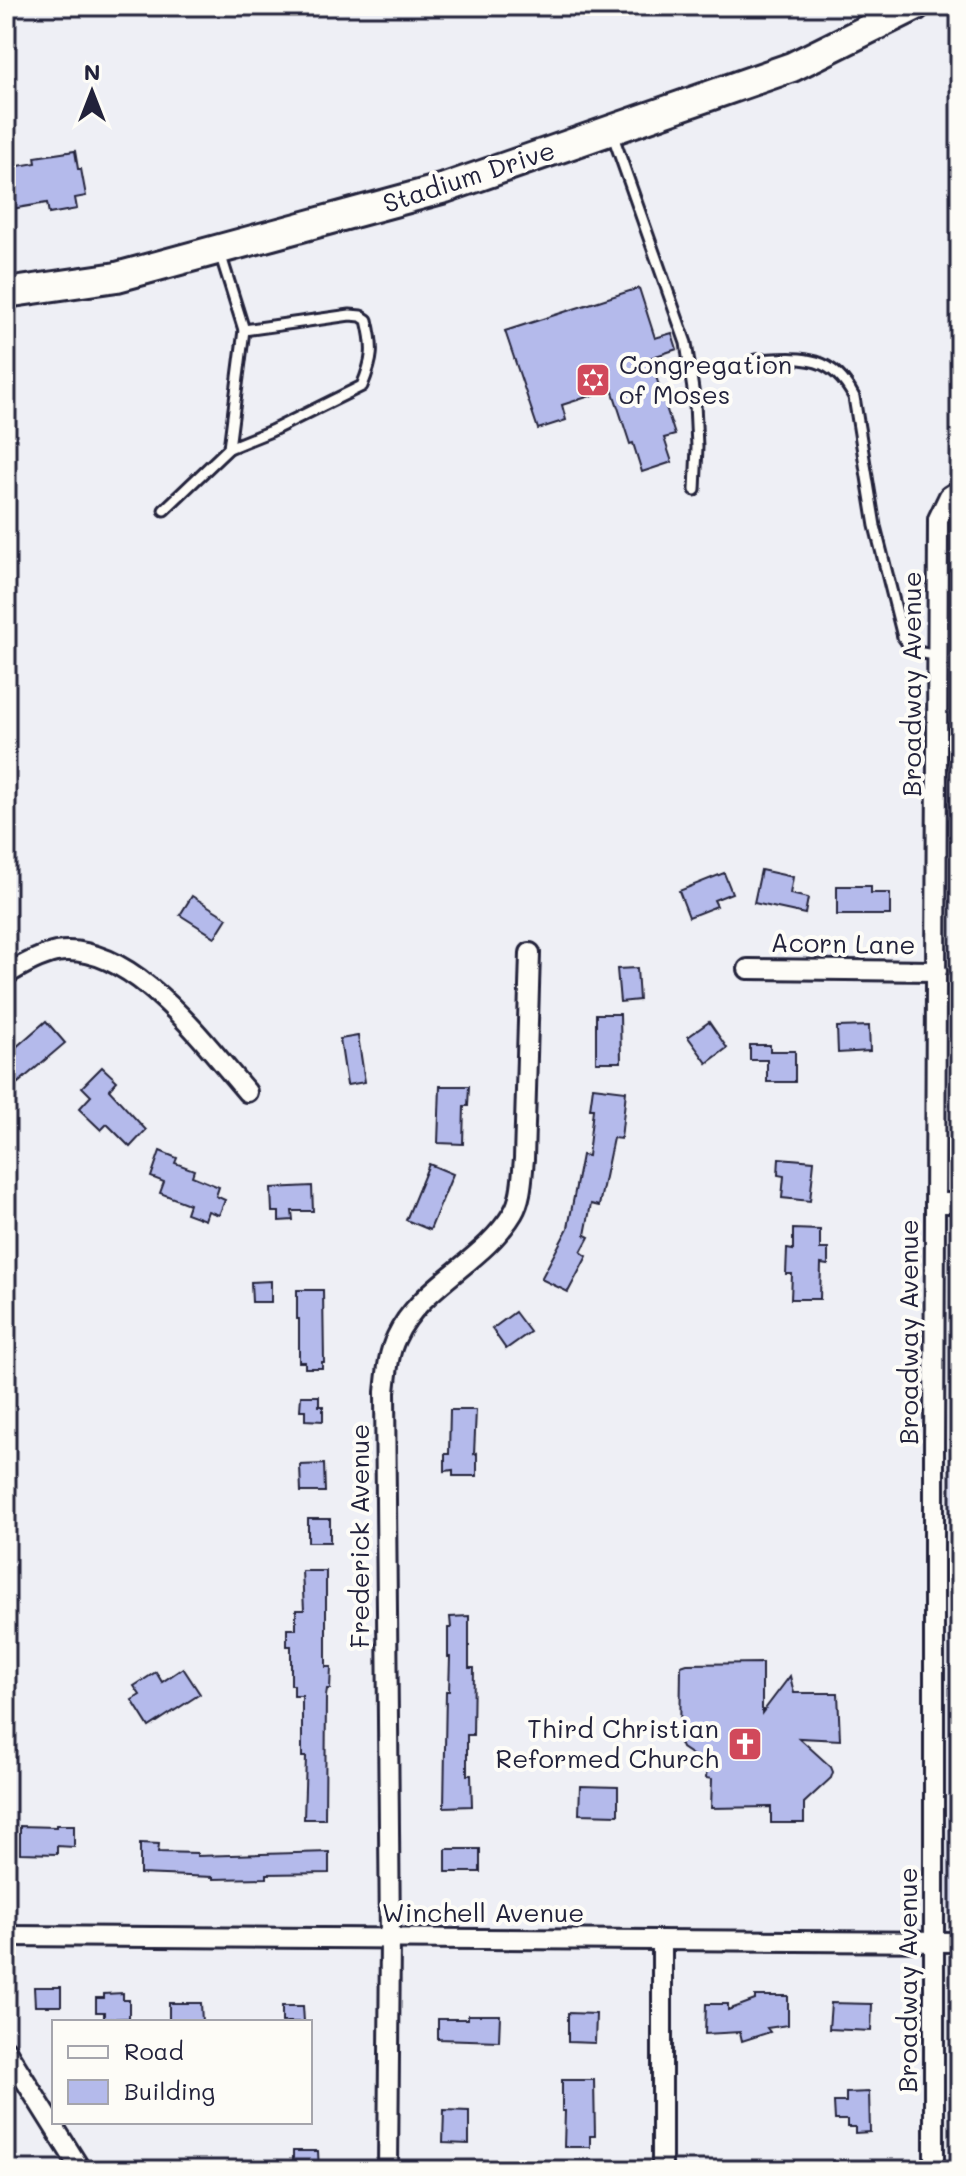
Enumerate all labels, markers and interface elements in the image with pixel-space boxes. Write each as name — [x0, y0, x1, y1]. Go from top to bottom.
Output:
north arrow — [52, 52, 132, 132]
text: N — [84, 57, 100, 86]
street label: Stadium Drive — [378, 132, 559, 220]
place label: Congregation of Moses — [619, 347, 792, 411]
synagogue icon: Congregation of Moses — [574, 361, 612, 399]
street label: Broadway Avenue — [894, 571, 928, 797]
street label: Acorn Lane — [770, 925, 916, 961]
street label: Broadway Avenue — [891, 1219, 925, 1445]
street label: Frederick Avenue — [342, 1424, 376, 1648]
place label: Third Christian Reformed Church — [496, 1711, 719, 1775]
church icon: Third Christian Reformed Church — [726, 1725, 764, 1763]
street label: Broadway Avenue — [890, 1867, 924, 2093]
street label: Winchell Avenue — [382, 1895, 584, 1929]
legend — [52, 2020, 312, 2124]
text: Road — [124, 2035, 184, 2066]
text: Building — [124, 2075, 215, 2106]

